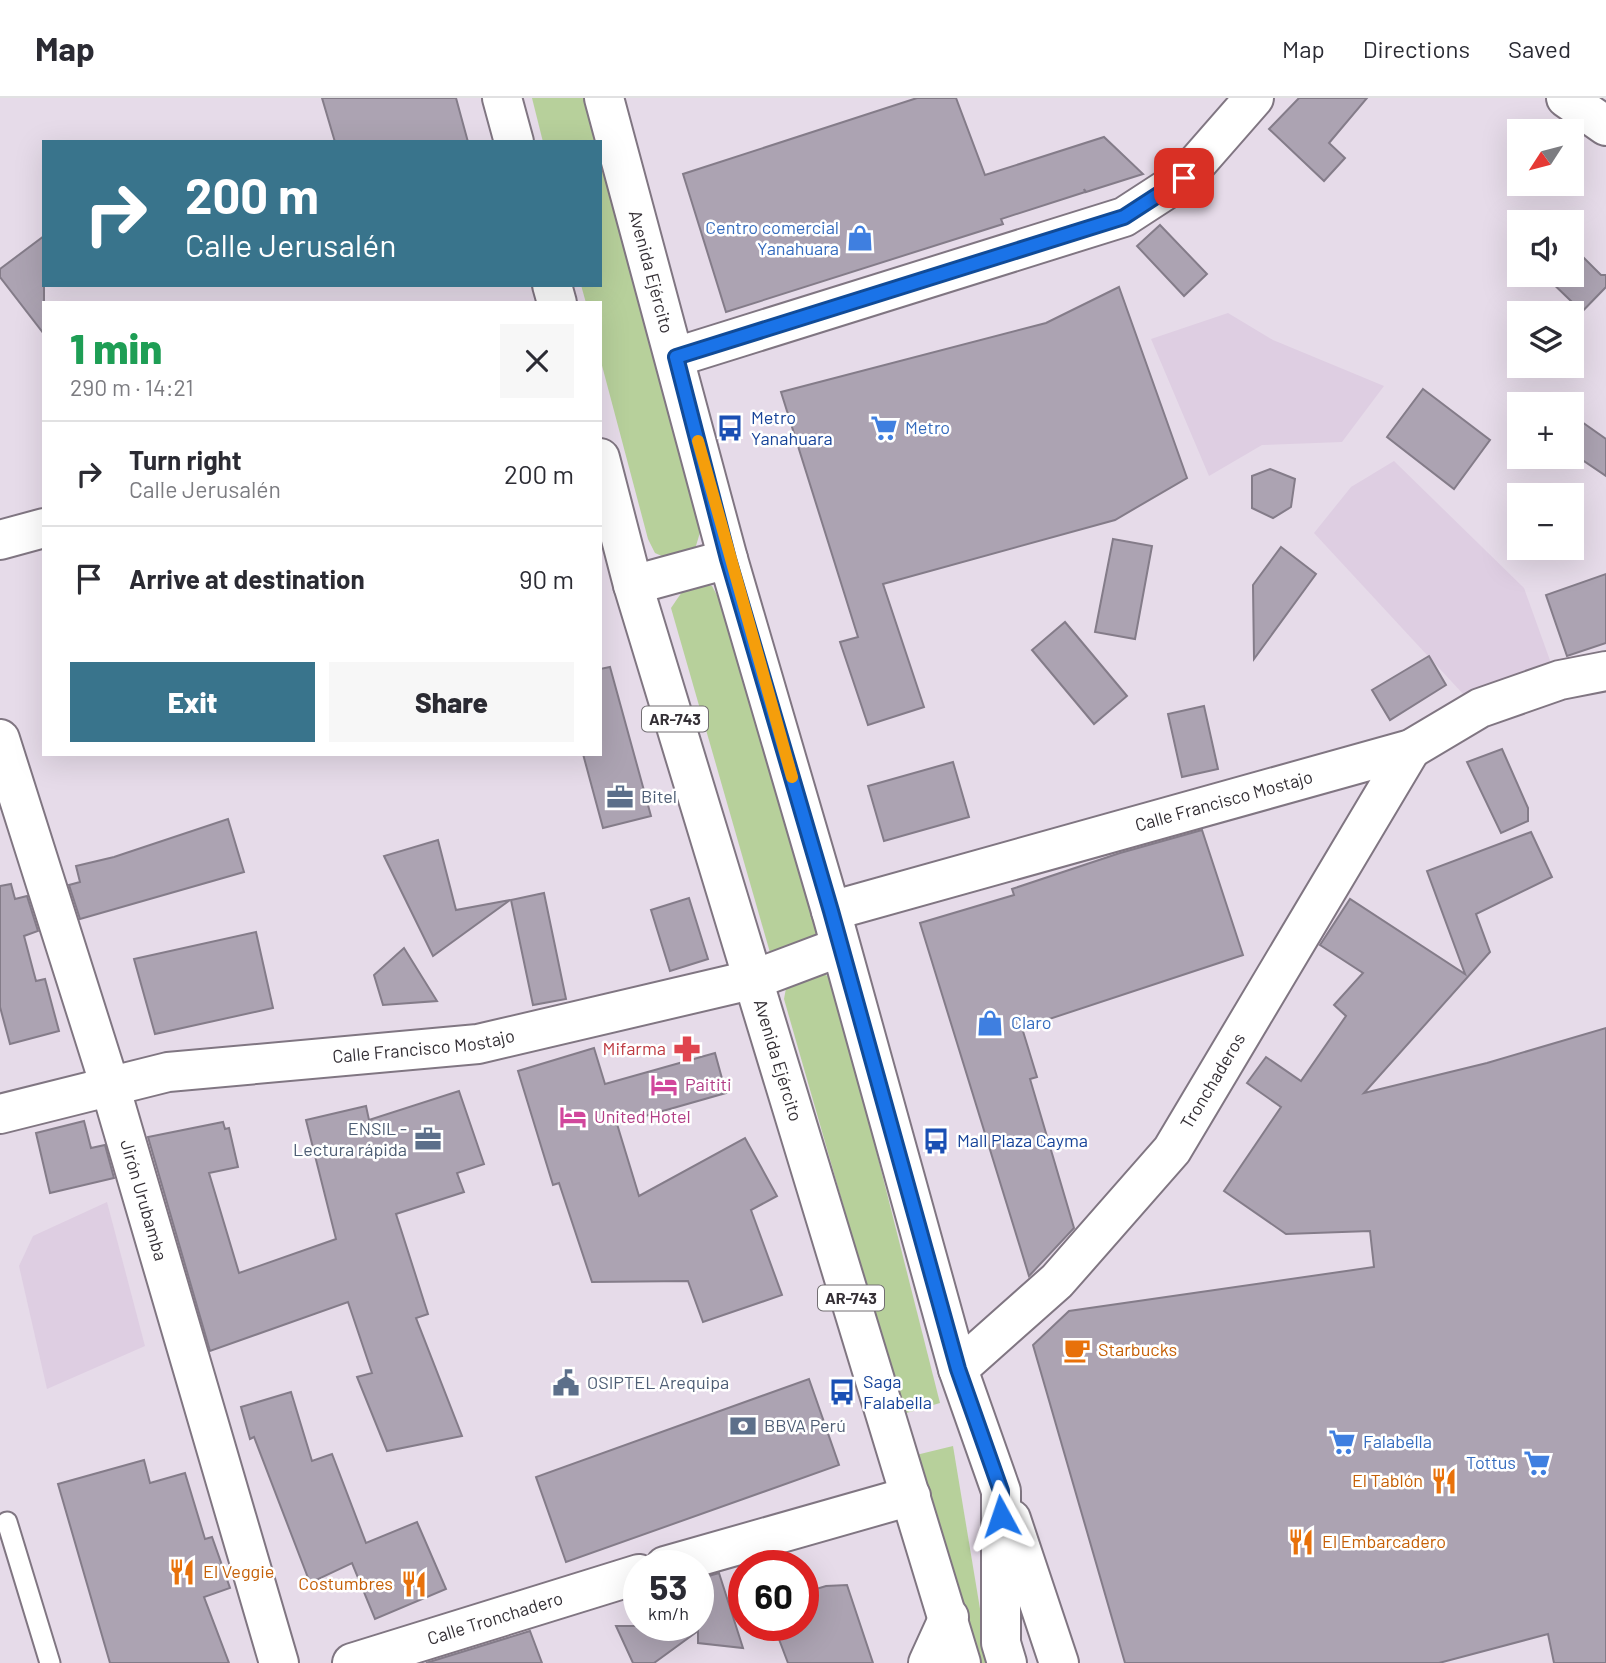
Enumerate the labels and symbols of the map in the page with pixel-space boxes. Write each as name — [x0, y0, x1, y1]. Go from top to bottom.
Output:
north arrow — [1507, 119, 1584, 196]
pin — [1154, 148, 1214, 208]
street label: Avenida Ejército — [625, 208, 679, 336]
place label: Centro comercial Yanahuara — [705, 216, 839, 259]
shop icon: Centro comercial Yanahuara — [845, 223, 875, 253]
place label: Metro Yanahuara — [751, 406, 833, 449]
bus stop icon: Metro Yanahuara — [715, 413, 745, 443]
supermarket icon: Metro — [869, 413, 899, 443]
place label: Metro — [905, 416, 950, 438]
road number: AR-743 — [642, 706, 708, 732]
street label: Calle Francisco Mostajo — [1132, 765, 1315, 836]
office icon: Bitel — [605, 782, 635, 812]
place label: Bitel — [641, 785, 677, 807]
street label: Avenida Ejército — [750, 996, 808, 1124]
shop icon: Claro — [975, 1008, 1005, 1038]
place label: Claro — [1011, 1011, 1052, 1033]
street label: Calle Francisco Mostajo — [331, 1024, 517, 1067]
street label: Tronchaderos — [1175, 1029, 1249, 1133]
pharmacy icon: Mifarma — [672, 1034, 702, 1064]
place label: Mifarma — [603, 1037, 666, 1059]
hotel icon: Paititi — [649, 1070, 679, 1100]
place label: Paititi — [685, 1073, 732, 1095]
hotel icon: United Hotel — [558, 1102, 588, 1132]
place label: United Hotel — [594, 1105, 691, 1127]
place label: ENSIL - Lectura rápida — [293, 1117, 407, 1160]
office icon: ENSIL - Lectura rápida — [413, 1124, 443, 1154]
bus stop icon: Mall Plaza Cayma — [921, 1126, 951, 1156]
place label: Mall Plaza Cayma — [957, 1129, 1088, 1151]
street label: Jirón Urubamba — [116, 1137, 173, 1263]
road number: AR-743 — [818, 1286, 884, 1310]
cafe icon: Starbucks — [1062, 1335, 1092, 1365]
place label: Starbucks — [1098, 1338, 1177, 1360]
public building icon: OSIPTEL Arequipa — [551, 1368, 581, 1398]
place label: Saga Falabella — [863, 1370, 932, 1413]
place label: OSIPTEL Arequipa — [587, 1371, 729, 1393]
bus stop icon: Saga Falabella — [827, 1377, 857, 1407]
bank icon: BBVA Perú — [728, 1411, 758, 1441]
place label: BBVA Perú — [764, 1414, 846, 1436]
supermarket icon: Falabella — [1327, 1427, 1357, 1457]
place label: Falabella — [1363, 1430, 1432, 1452]
supermarket icon: Tottus — [1522, 1448, 1552, 1478]
place label: Tottus — [1466, 1451, 1516, 1473]
restaurant icon: El Tablón — [1429, 1466, 1459, 1496]
place label: El Tablón — [1352, 1469, 1423, 1491]
position arrow — [964, 1479, 1038, 1553]
restaurant icon: El Embarcadero — [1286, 1527, 1316, 1557]
place label: El Embarcadero — [1322, 1530, 1446, 1552]
speed limit sign: 60 — [728, 1550, 819, 1641]
restaurant icon: El Veggie — [167, 1557, 197, 1587]
place label: El Veggie — [203, 1560, 274, 1582]
restaurant icon: Costumbres — [399, 1569, 429, 1599]
place label: Costumbres — [298, 1572, 393, 1594]
street label: Calle Tronchadero — [425, 1586, 565, 1649]

